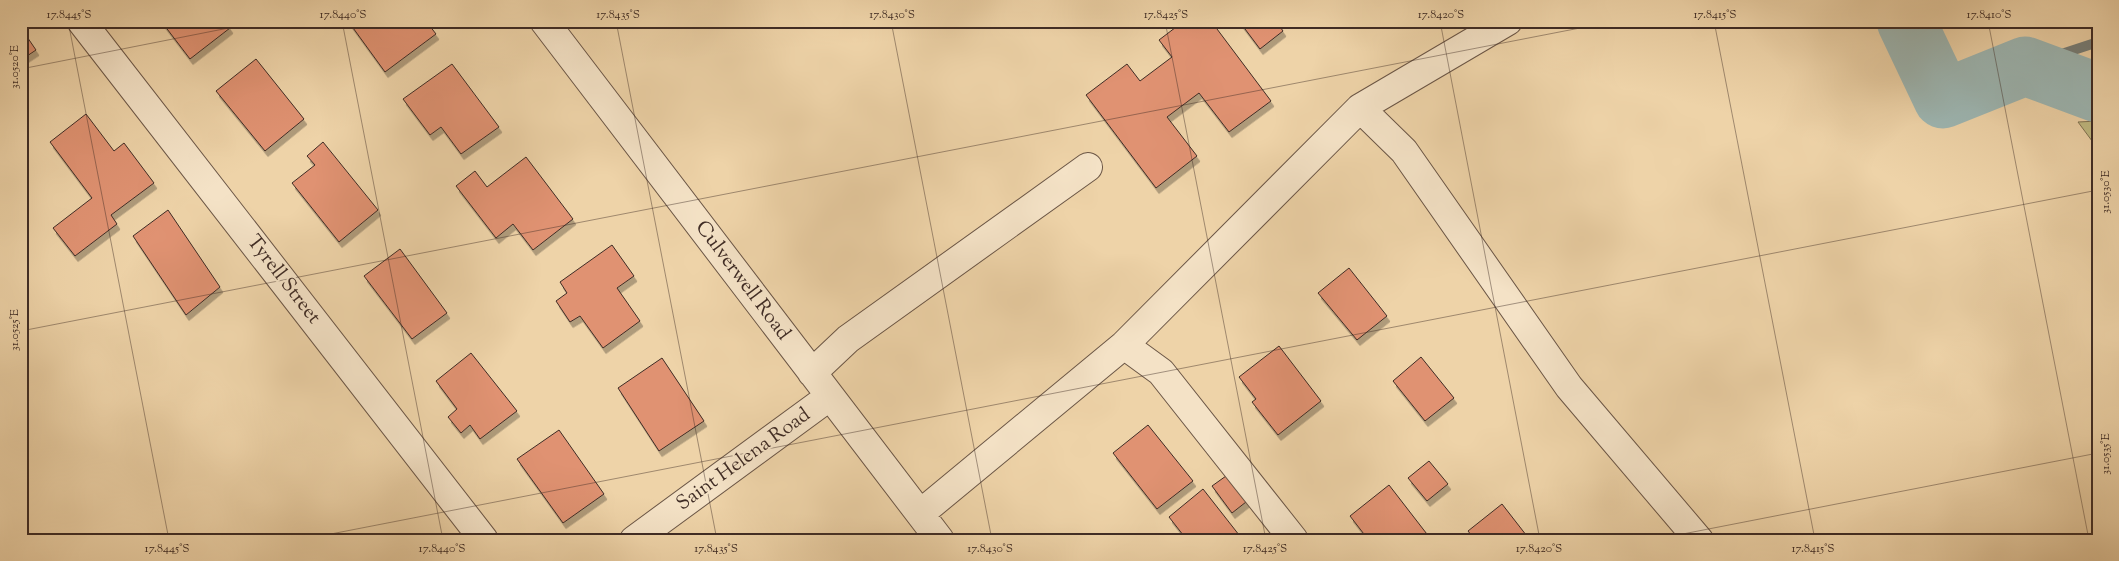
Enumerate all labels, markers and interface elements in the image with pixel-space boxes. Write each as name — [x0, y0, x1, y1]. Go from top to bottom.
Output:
text: 17.8445°S — [47, 6, 91, 24]
text: 17.8440°S — [320, 6, 366, 24]
text: 17.8435°S — [596, 6, 640, 24]
text: 17.8430°S — [869, 6, 915, 24]
text: 17.8425°S — [1144, 6, 1188, 24]
text: 17.8420°S — [1418, 6, 1464, 24]
text: 17.8415°S — [1694, 6, 1736, 24]
text: 17.8410°S — [1967, 6, 2011, 24]
text: 31.0520°E — [6, 44, 24, 89]
text: 31.0530°E — [2097, 170, 2115, 214]
street label: Culverwell Road — [687, 215, 797, 347]
street label: Tyrell Street — [239, 229, 327, 331]
text: 31.0525°E — [6, 308, 24, 351]
street label: Saint Helena Road — [671, 401, 817, 519]
text: 31.0535°E — [2097, 433, 2115, 475]
text: 17.8445°S — [145, 540, 189, 558]
text: 17.8440°S — [419, 540, 465, 558]
text: 17.8435°S — [694, 540, 738, 558]
text: 17.8430°S — [967, 540, 1013, 558]
text: 17.8425°S — [1243, 540, 1287, 558]
text: 17.8420°S — [1516, 540, 1562, 558]
text: 17.8415°S — [1792, 540, 1834, 558]

